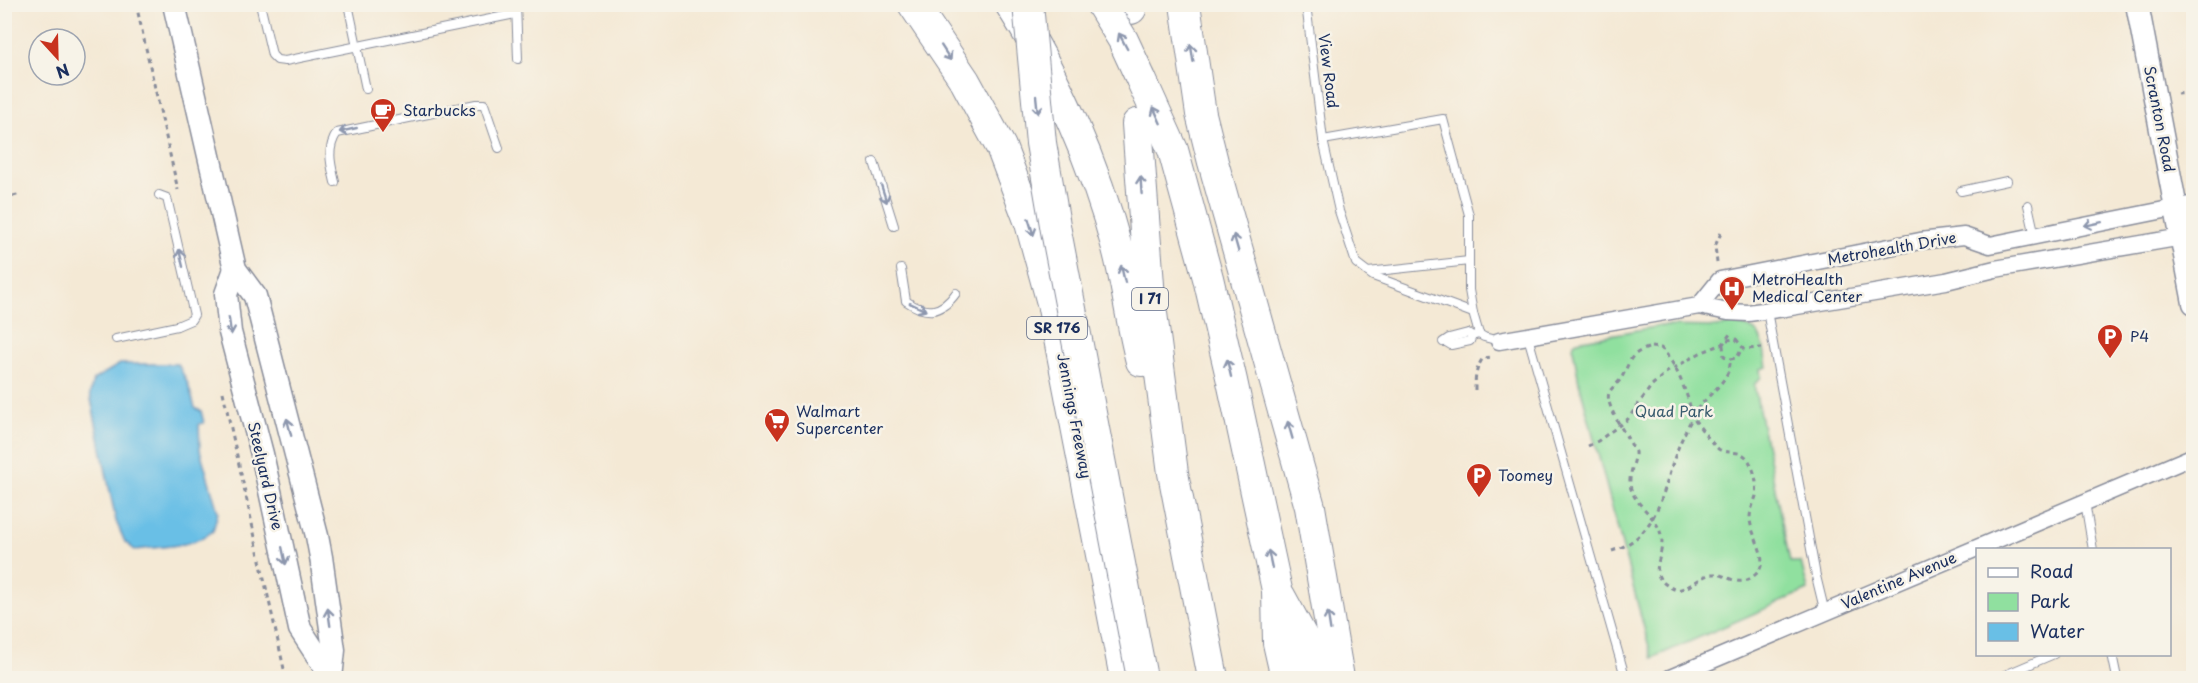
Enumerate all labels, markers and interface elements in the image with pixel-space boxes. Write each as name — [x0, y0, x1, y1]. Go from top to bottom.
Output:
north arrow — [27, 27, 87, 87]
street label: View Road — [1313, 32, 1346, 110]
one-way arrow — [1117, 33, 1129, 50]
one-way arrow — [940, 44, 952, 60]
one-way arrow — [1186, 44, 1197, 63]
text: N — [53, 58, 73, 85]
street label: Scranton Road — [2139, 64, 2182, 174]
one-way arrow — [1031, 94, 1042, 114]
cafe icon: Starbucks — [368, 96, 398, 134]
place label: Starbucks — [403, 98, 476, 121]
one-way arrow — [1151, 106, 1162, 124]
one-way arrow — [339, 125, 359, 136]
one-way arrow — [1135, 176, 1146, 196]
one-way arrow — [880, 184, 891, 203]
one-way arrow — [1026, 217, 1037, 236]
one-way arrow — [2084, 219, 2104, 230]
street label: Metrohealth Drive — [1825, 225, 1958, 270]
one-way arrow — [1230, 234, 1241, 253]
one-way arrow — [174, 249, 186, 268]
one-way arrow — [1117, 265, 1128, 284]
place label: MetroHealth Medical Center — [1752, 267, 1862, 307]
hospital icon: MetroHealth Medical Center — [1717, 274, 1747, 312]
road number: I 71 — [1132, 288, 1168, 310]
one-way arrow — [908, 302, 926, 314]
one-way arrow — [224, 315, 235, 335]
road number: SR 176 — [1027, 317, 1087, 339]
parking icon: P4 — [2095, 322, 2125, 360]
place label: P4 — [2130, 324, 2149, 347]
street label: Jennings Freeway — [1052, 351, 1099, 480]
one-way arrow — [1223, 359, 1235, 378]
place label: Walmart Supercenter — [796, 399, 883, 439]
park label: Quad Park — [1635, 399, 1713, 422]
supermarket icon: Walmart Supercenter — [762, 406, 792, 444]
one-way arrow — [282, 418, 294, 437]
street label: Steelyard Drive — [243, 419, 290, 532]
one-way arrow — [1284, 421, 1295, 440]
parking icon: Toomey — [1464, 461, 1494, 499]
place label: Toomey — [1498, 463, 1553, 486]
street label: Valentine Avenue — [1837, 545, 1960, 614]
one-way arrow — [278, 547, 290, 566]
legend — [1976, 548, 2171, 656]
one-way arrow — [1264, 549, 1275, 569]
text: Road — [2030, 557, 2074, 584]
text: Park — [2030, 587, 2070, 614]
one-way arrow — [324, 608, 335, 628]
one-way arrow — [1324, 611, 1335, 631]
text: Water — [2030, 617, 2085, 644]

